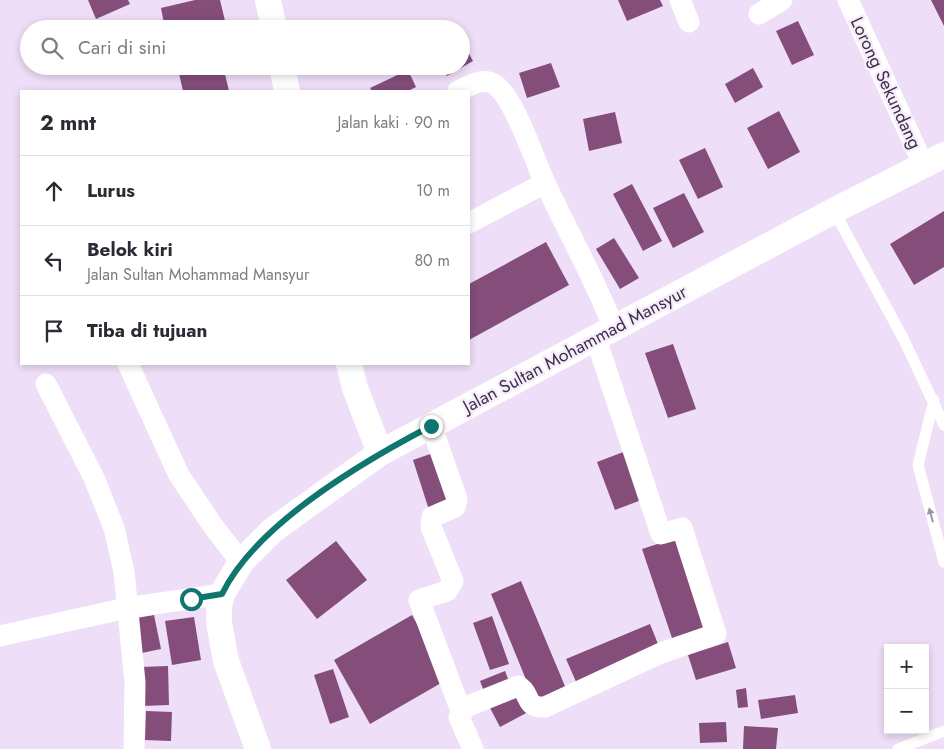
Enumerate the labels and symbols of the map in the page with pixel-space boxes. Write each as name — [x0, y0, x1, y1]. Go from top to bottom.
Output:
street label: Lorong Sekundang — [844, 13, 928, 153]
street label: Jalan Sultan Mohammad Mansyur — [457, 278, 692, 420]
route end — [420, 415, 443, 438]
one-way arrow — [927, 508, 935, 523]
route start — [180, 588, 203, 611]

